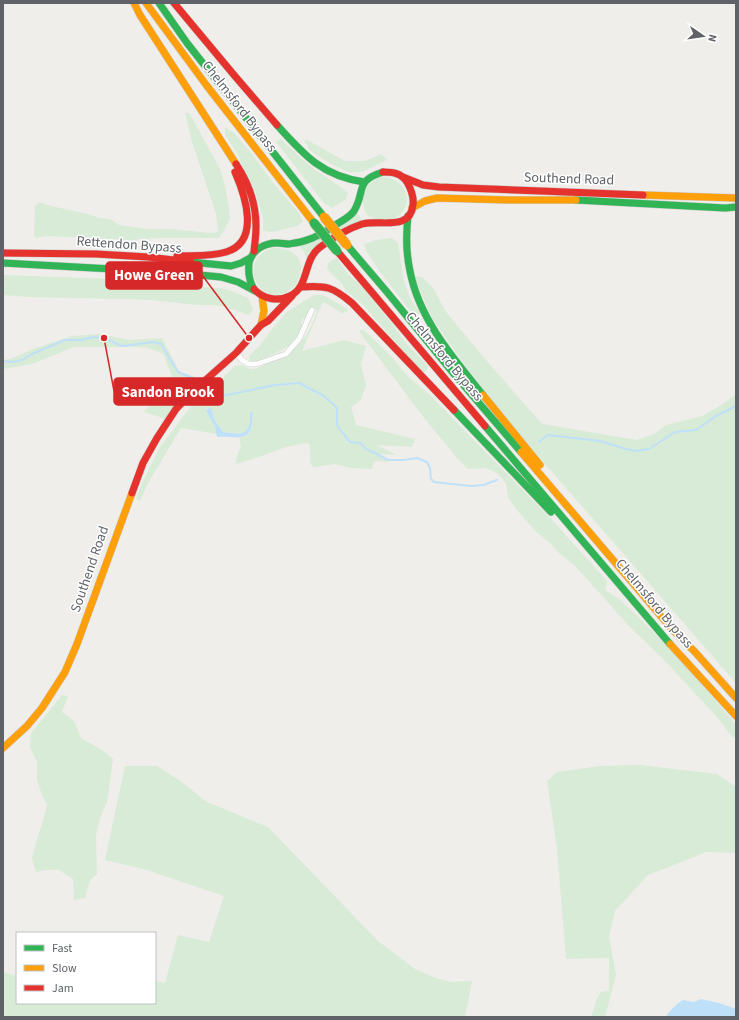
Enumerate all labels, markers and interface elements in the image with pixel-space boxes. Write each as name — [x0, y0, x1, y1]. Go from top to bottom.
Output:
north arrow — [683, 16, 723, 56]
text: N — [704, 33, 720, 43]
street label: Chelmsford Bypass — [197, 57, 281, 157]
street label: Southend Road — [524, 167, 614, 191]
street label: Rettendon Bypass — [76, 231, 182, 259]
callout: Howe Green — [106, 262, 202, 289]
text: Howe Green — [114, 265, 194, 286]
street label: Chelmsford Bypass — [401, 308, 488, 406]
callout: Sandon Brook — [114, 378, 223, 405]
text: Sandon Brook — [121, 382, 215, 403]
street label: Southend Road — [66, 523, 114, 615]
street label: Chelmsford Bypass — [611, 555, 698, 653]
legend — [16, 932, 156, 1004]
text: Fast — [52, 940, 72, 957]
text: Slow — [52, 960, 77, 977]
text: Jam — [52, 980, 74, 997]

